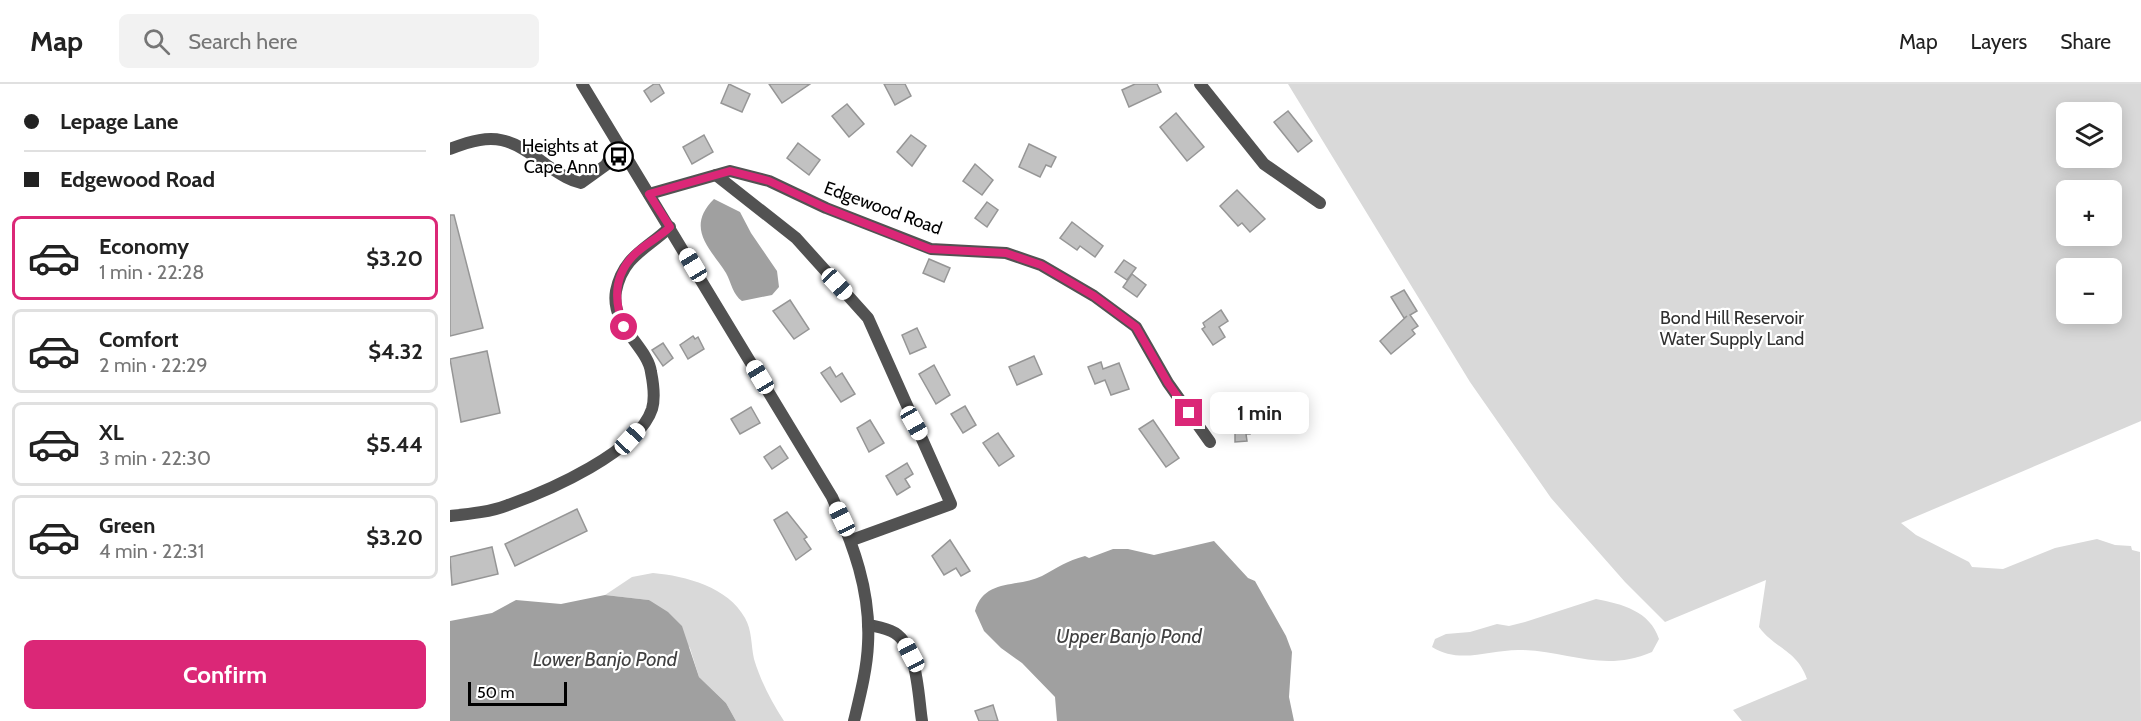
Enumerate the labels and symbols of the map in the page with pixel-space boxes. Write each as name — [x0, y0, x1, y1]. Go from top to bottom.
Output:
place label: Heights at Cape Ann — [522, 135, 598, 178]
bus stop icon: Heights at Cape Ann — [603, 140, 635, 172]
street label: Edgewood Road — [821, 177, 945, 239]
car — [676, 245, 710, 285]
car — [818, 265, 856, 303]
park label: Bond Hill Reservoir Water Supply Land — [1660, 307, 1804, 350]
route start — [610, 313, 637, 340]
car — [743, 357, 777, 397]
callout: 1 min — [1210, 392, 1309, 434]
route end — [1175, 399, 1202, 426]
car — [897, 403, 931, 443]
car — [611, 420, 649, 458]
car — [826, 499, 858, 539]
water label: Upper Banjo Pond — [1056, 624, 1203, 648]
car — [895, 635, 927, 675]
water label: Lower Banjo Pond — [533, 647, 678, 671]
scale bar — [468, 679, 567, 706]

